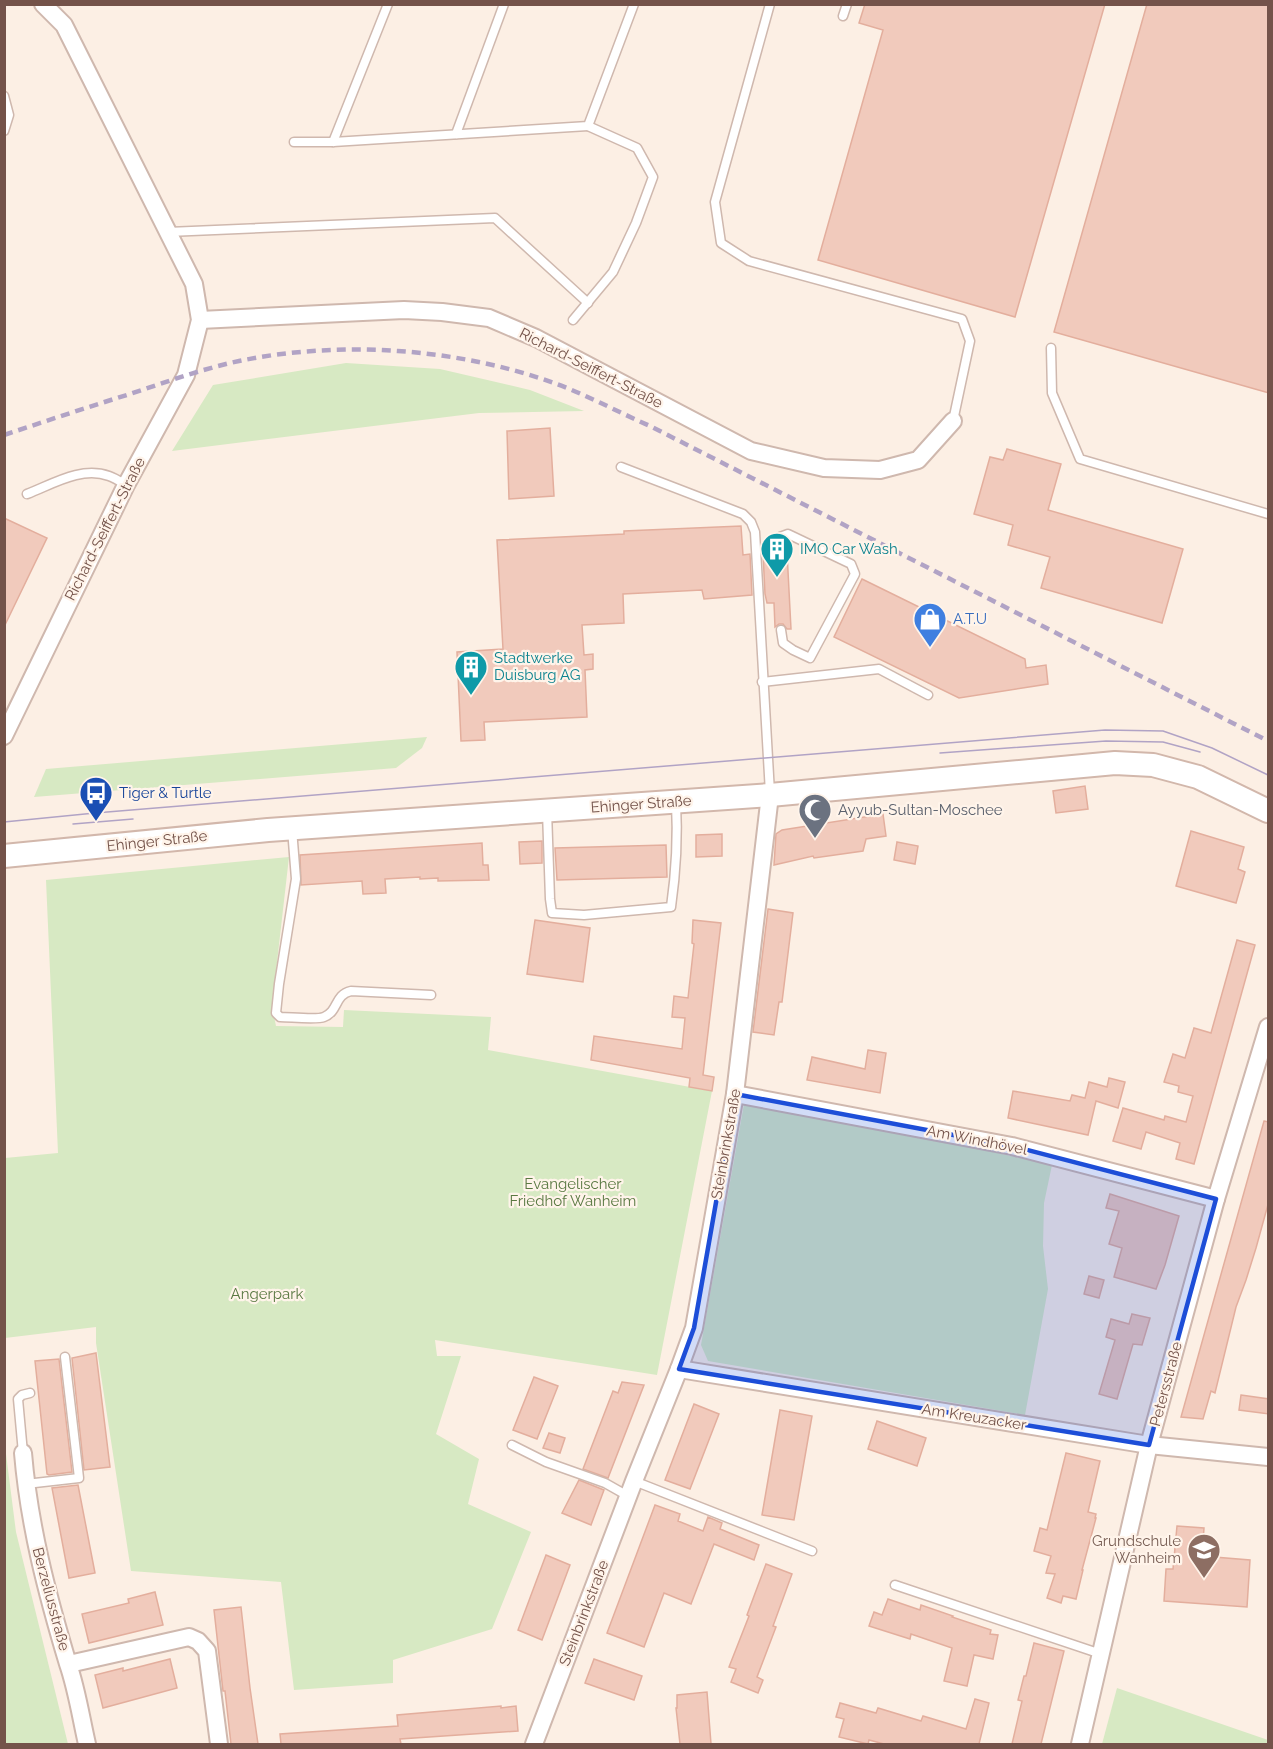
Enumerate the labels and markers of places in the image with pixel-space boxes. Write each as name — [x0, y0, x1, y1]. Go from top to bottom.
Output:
building icon: IMO Car Wash — [759, 531, 795, 578]
place label: IMO Car Wash — [800, 540, 898, 558]
shop icon: A.T.U — [912, 601, 948, 648]
place label: A.T.U — [953, 610, 987, 628]
building icon: Stadtwerke Duisburg AG — [453, 649, 489, 696]
place label: Stadtwerke Duisburg AG — [494, 649, 581, 684]
bus stop icon: Tiger & Turtle — [78, 775, 114, 822]
place label: Tiger & Turtle — [119, 784, 212, 802]
mosque icon: Ayyub-Sultan-Moschee — [797, 792, 833, 839]
place label: Ayyub-Sultan-Moschee — [838, 801, 1003, 819]
place label: Grundschule Wanheim — [1092, 1532, 1181, 1567]
school or university icon: Grundschule Wanheim — [1186, 1532, 1222, 1579]

